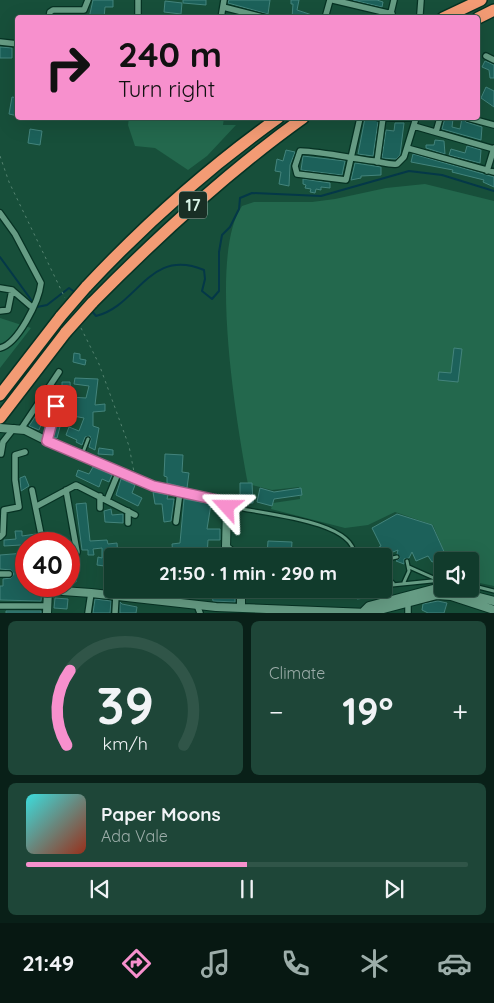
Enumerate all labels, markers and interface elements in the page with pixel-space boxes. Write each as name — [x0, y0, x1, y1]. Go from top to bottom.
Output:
text: 240 m — [118, 32, 222, 76]
icon: right — [35, 35, 100, 100]
text: Turn right — [118, 75, 215, 103]
road number: 17 — [179, 192, 207, 218]
pin — [35, 385, 77, 427]
icon: arrive — [42, 392, 70, 420]
position arrow — [200, 480, 252, 532]
speed limit sign: 40 — [15, 532, 80, 597]
map controls — [434, 552, 479, 597]
button: sound — [434, 552, 479, 597]
text: 21:50 · 1 min · 290 m — [159, 561, 337, 585]
text: Climate — [269, 663, 325, 683]
text: 39 — [97, 672, 154, 737]
text: 19° — [342, 687, 394, 735]
text: − — [269, 694, 284, 729]
text: + — [452, 694, 468, 729]
text: km/h — [103, 732, 148, 754]
text: Paper Moons — [101, 802, 221, 826]
text: Ada Vale — [101, 826, 168, 846]
icon: previous — [86, 875, 114, 903]
icon: pause — [233, 875, 261, 903]
icon: next — [380, 875, 408, 903]
icon: directions — [119, 946, 154, 981]
icon: music — [198, 946, 233, 981]
icon: phone — [278, 946, 313, 981]
icon: climate — [357, 946, 392, 981]
icon: car — [437, 946, 472, 981]
text: 21:49 — [22, 949, 74, 977]

